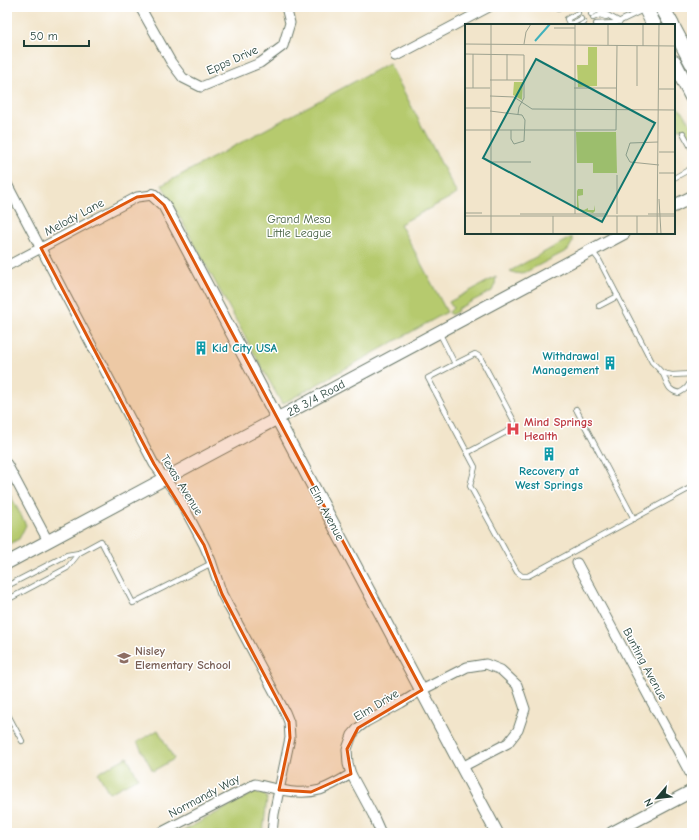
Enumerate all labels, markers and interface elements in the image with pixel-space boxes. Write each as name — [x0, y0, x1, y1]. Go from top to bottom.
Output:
scale bar — [24, 22, 89, 48]
inset map — [465, 24, 675, 234]
text: 50 m — [30, 29, 58, 43]
street label: Epps Drive — [204, 42, 260, 78]
street label: Melody Lane — [42, 195, 106, 239]
park label: Grand Mesa Little League — [267, 212, 331, 240]
building icon: Kid City USA — [193, 340, 209, 356]
place label: Kid City USA — [212, 341, 278, 355]
place label: Withdrawal Management — [532, 349, 600, 377]
building icon: Withdrawal Management — [602, 355, 618, 371]
street label: 28 3/4 Road — [285, 377, 347, 419]
place label: Mind Springs Health — [524, 415, 592, 443]
hospital icon: Mind Springs Health — [505, 421, 521, 437]
building icon: Recovery at West Springs — [541, 446, 557, 462]
street label: Texas Avenue — [158, 452, 206, 518]
place label: Recovery at West Springs — [515, 464, 583, 492]
street label: Elm Avenue — [307, 483, 347, 543]
street label: Bunting Avenue — [620, 625, 670, 703]
place label: Nisley Elementary School — [135, 644, 231, 672]
school or university icon: Nisley Elementary School — [116, 650, 132, 666]
street label: Elm Drive — [351, 686, 401, 724]
street label: Normandy Way — [166, 771, 243, 821]
north arrow — [637, 778, 677, 818]
text: N — [641, 796, 656, 809]

